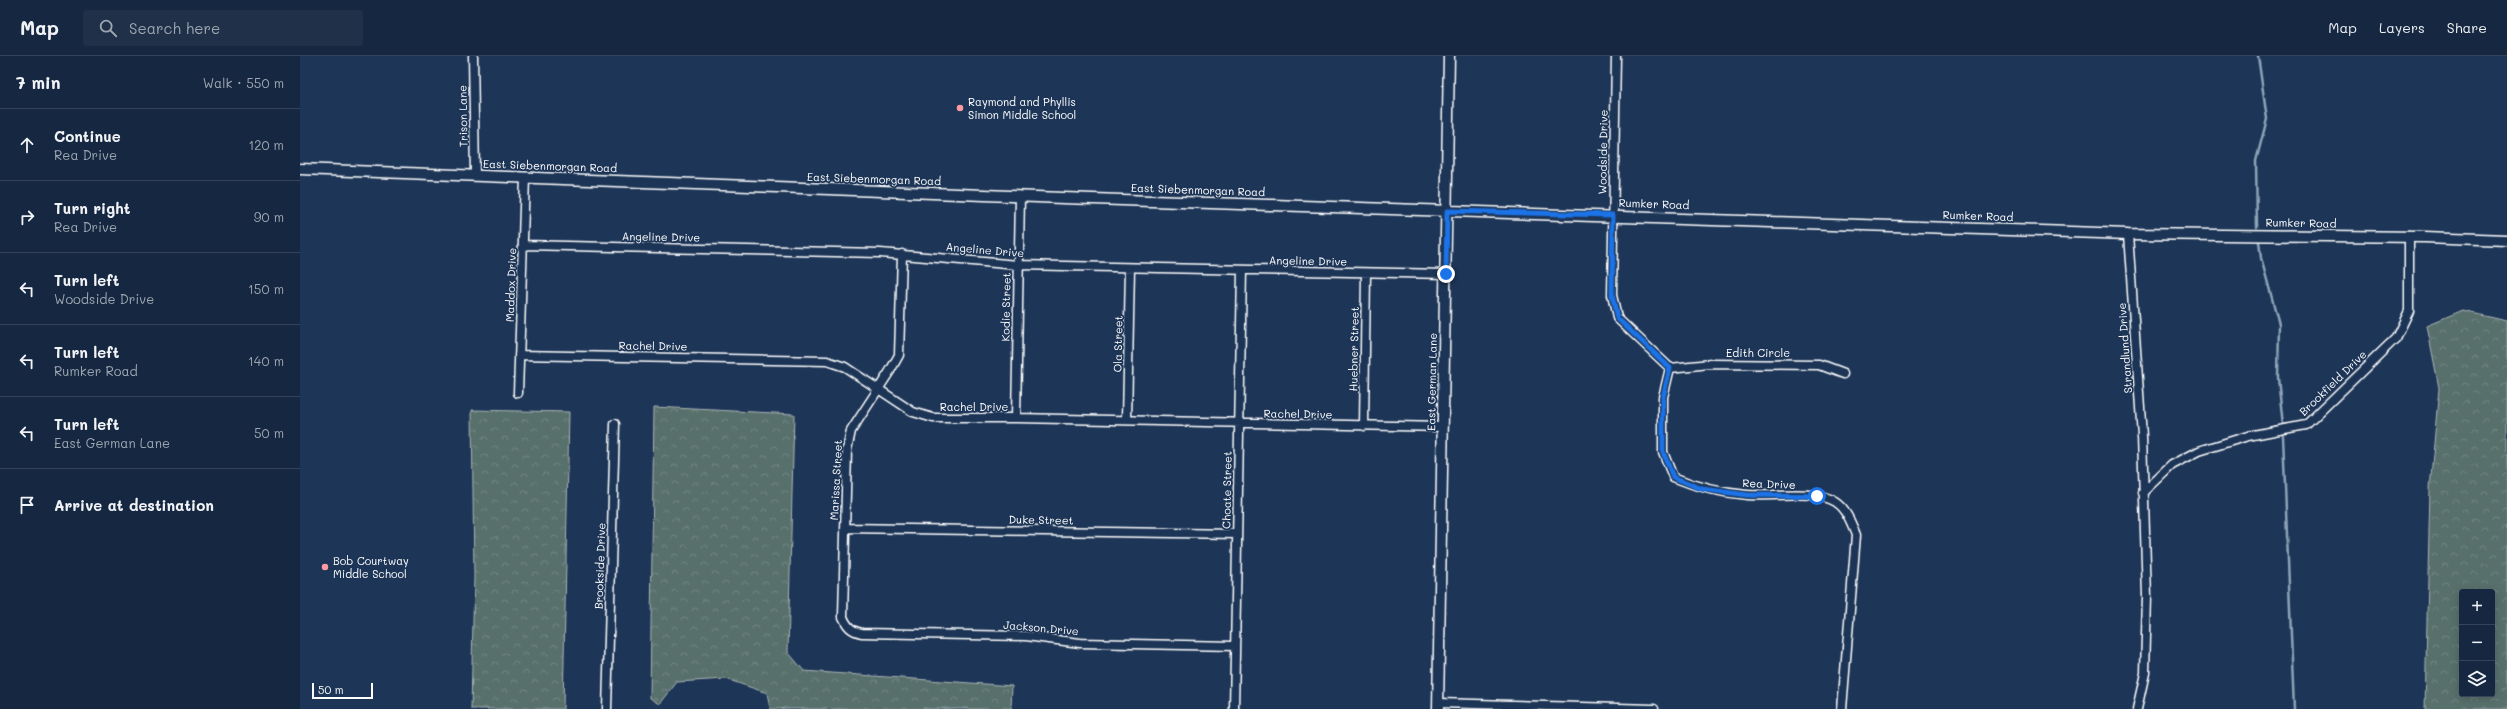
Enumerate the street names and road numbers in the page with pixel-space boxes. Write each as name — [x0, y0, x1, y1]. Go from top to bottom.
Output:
street label: Trison Lane — [454, 85, 471, 147]
street label: Woodside Drive — [1594, 109, 1611, 194]
street label: East Siebenmorgan Road — [483, 156, 617, 175]
street label: East Siebenmorgan Road — [807, 169, 941, 188]
street label: East Siebenmorgan Road — [1131, 180, 1265, 199]
street label: Rumker Road — [1618, 195, 1690, 212]
street label: Rumker Road — [1942, 207, 2014, 224]
street label: Rumker Road — [2265, 214, 2337, 231]
street label: Angeline Drive — [622, 228, 701, 245]
street label: Angeline Drive — [945, 239, 1025, 260]
street label: Maddox Drive — [502, 247, 519, 322]
street label: Angeline Drive — [1269, 252, 1348, 269]
street label: Kodie Street — [997, 272, 1014, 342]
street label: Strandlund Drive — [2114, 302, 2135, 394]
street label: Huebner Street — [1345, 306, 1362, 391]
street label: Ola Street — [1110, 315, 1125, 373]
street label: East German Lane — [1423, 333, 1440, 431]
street label: Rachel Drive — [619, 337, 688, 354]
street label: Edith Circle — [1726, 345, 1790, 360]
street label: Brookfield Drive — [2296, 347, 2370, 419]
street label: Rachel Drive — [940, 399, 1009, 414]
street label: Rachel Drive — [1264, 405, 1333, 422]
street label: Marissa Street — [826, 439, 845, 521]
street label: Choate Street — [1218, 451, 1235, 529]
street label: Rea Drive — [1742, 475, 1796, 492]
street label: Duke Street — [1008, 511, 1074, 528]
street label: Brookside Drive — [590, 522, 609, 609]
street label: Jackson Drive — [1003, 617, 1080, 638]

